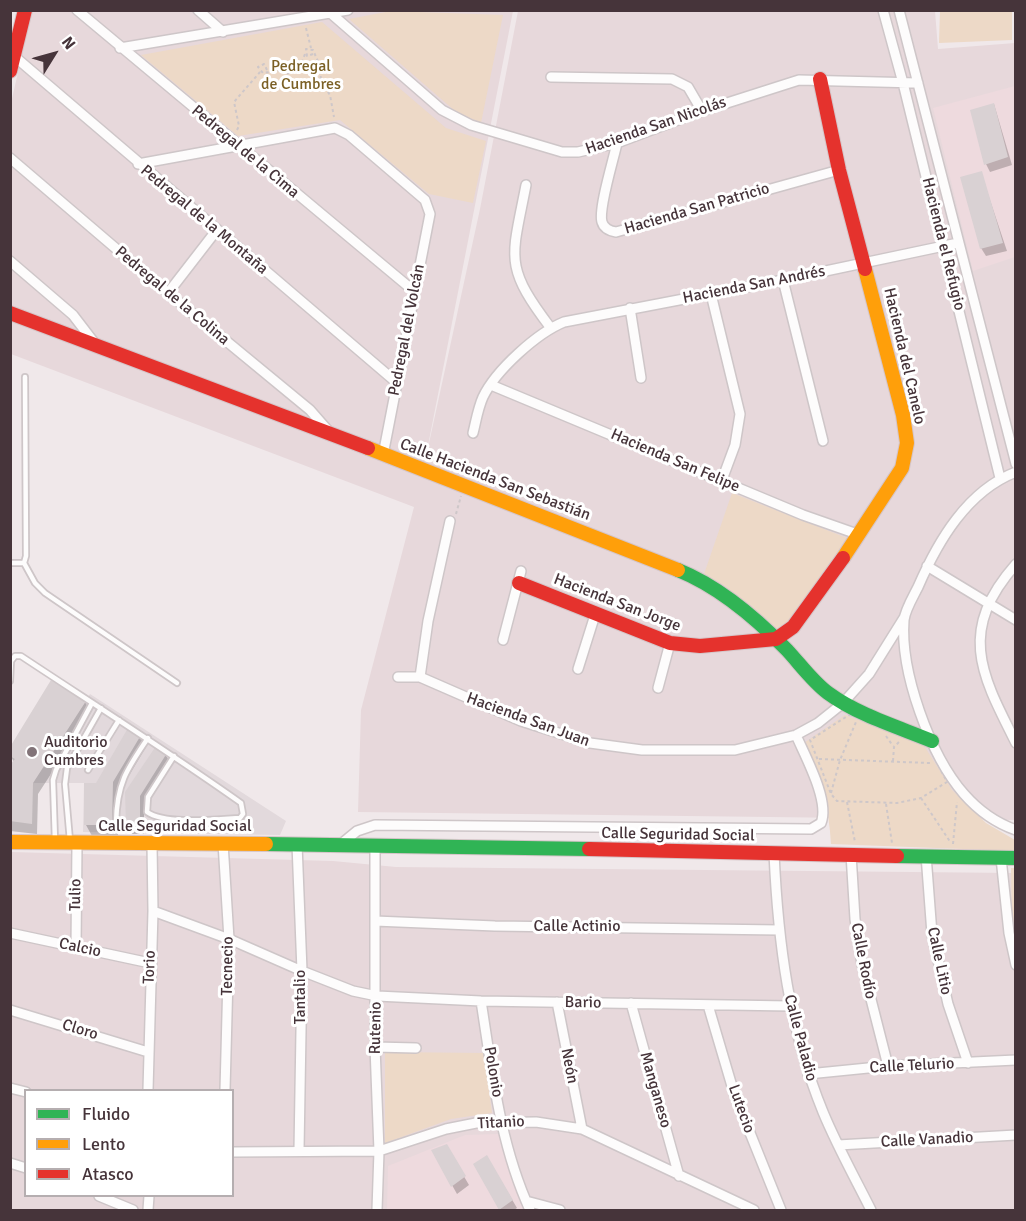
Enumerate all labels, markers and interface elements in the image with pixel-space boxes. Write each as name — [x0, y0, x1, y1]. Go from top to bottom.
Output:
north arrow — [24, 24, 84, 84]
text: N — [57, 33, 80, 54]
park label: Pedregal de Cumbres — [261, 57, 341, 95]
street label: Hacienda San Nicolás — [583, 93, 729, 159]
street label: Pedregal de la Cima — [187, 101, 303, 203]
street label: Pedregal de la Montaña — [136, 161, 272, 279]
street label: Hacienda el Refugio — [917, 175, 969, 313]
street label: Hacienda San Patricio — [622, 179, 772, 239]
street label: Pedregal de la Colina — [111, 243, 233, 349]
street label: Pedregal del Volcán — [385, 262, 429, 398]
street label: Hacienda San Andrés — [681, 262, 827, 308]
street label: Hacienda del Canelo — [879, 286, 929, 426]
street label: Hacienda San Felipe — [608, 425, 742, 497]
street label: Calle Hacienda San Sebastián — [397, 435, 593, 525]
street label: Hacienda San Jorge — [551, 570, 683, 636]
street label: Hacienda San Juan — [464, 689, 592, 751]
place label: Auditorio Cumbres — [44, 733, 108, 771]
marker: Auditorio Cumbres — [25, 745, 39, 759]
street label: Calle Seguridad Social — [98, 817, 252, 837]
street label: Calle Seguridad Social — [601, 824, 755, 846]
street label: Tulio — [66, 879, 86, 911]
street label: Calle Actinio — [534, 917, 620, 937]
street label: Calle Rodío — [846, 921, 880, 1001]
street label: Calle Litio — [922, 925, 956, 997]
street label: Calcio — [57, 934, 103, 962]
street label: Tecnecio — [218, 936, 238, 996]
street label: Torio — [140, 950, 160, 984]
street label: Tantalio — [291, 970, 311, 1024]
street label: Bario — [565, 993, 601, 1013]
street label: Calle Paladio — [779, 993, 821, 1083]
street label: Rutenio — [366, 1001, 386, 1055]
street label: Cloro — [60, 1015, 100, 1045]
street label: Polonio — [479, 1045, 507, 1099]
street label: Neón — [556, 1047, 582, 1085]
street label: Manganeso — [635, 1050, 675, 1130]
street label: Calle Telurio — [869, 1054, 955, 1078]
street label: Lutecio — [723, 1082, 759, 1136]
legend — [24, 1089, 234, 1197]
text: Fluido — [82, 1103, 130, 1125]
street label: Titanio — [477, 1112, 525, 1134]
street label: Calle Vanadio — [880, 1128, 974, 1152]
text: Lento — [82, 1133, 125, 1155]
text: Atasco — [82, 1163, 134, 1185]

